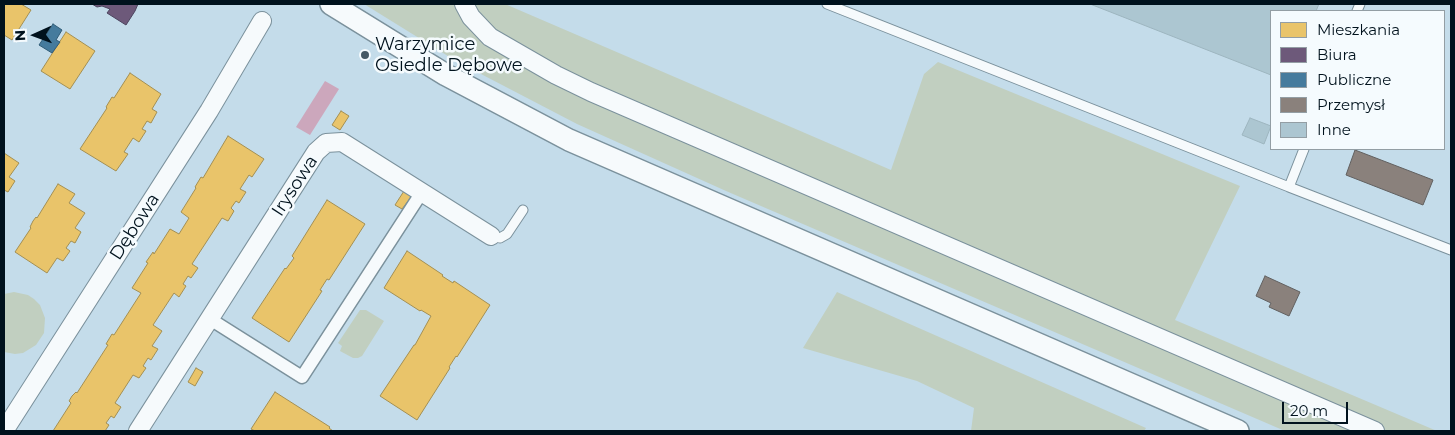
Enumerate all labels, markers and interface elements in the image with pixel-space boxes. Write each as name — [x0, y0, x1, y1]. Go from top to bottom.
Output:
north arrow — [10, 10, 60, 60]
legend — [1270, 10, 1445, 150]
text: Mieszkania — [1317, 20, 1400, 39]
text: N — [11, 30, 29, 41]
place label: Warzymice Osiedle Dębowe — [375, 34, 523, 76]
text: Biura — [1317, 45, 1357, 64]
marker: Warzymice Osiedle Dębowe — [359, 49, 371, 61]
text: Publiczne — [1317, 70, 1391, 89]
text: Przemysł — [1317, 95, 1385, 114]
text: Inne — [1317, 120, 1351, 139]
street label: Irysowa — [267, 152, 323, 220]
street label: Dębowa — [106, 190, 164, 264]
scale bar — [1285, 392, 1351, 424]
text: 20 m — [1290, 401, 1328, 420]

